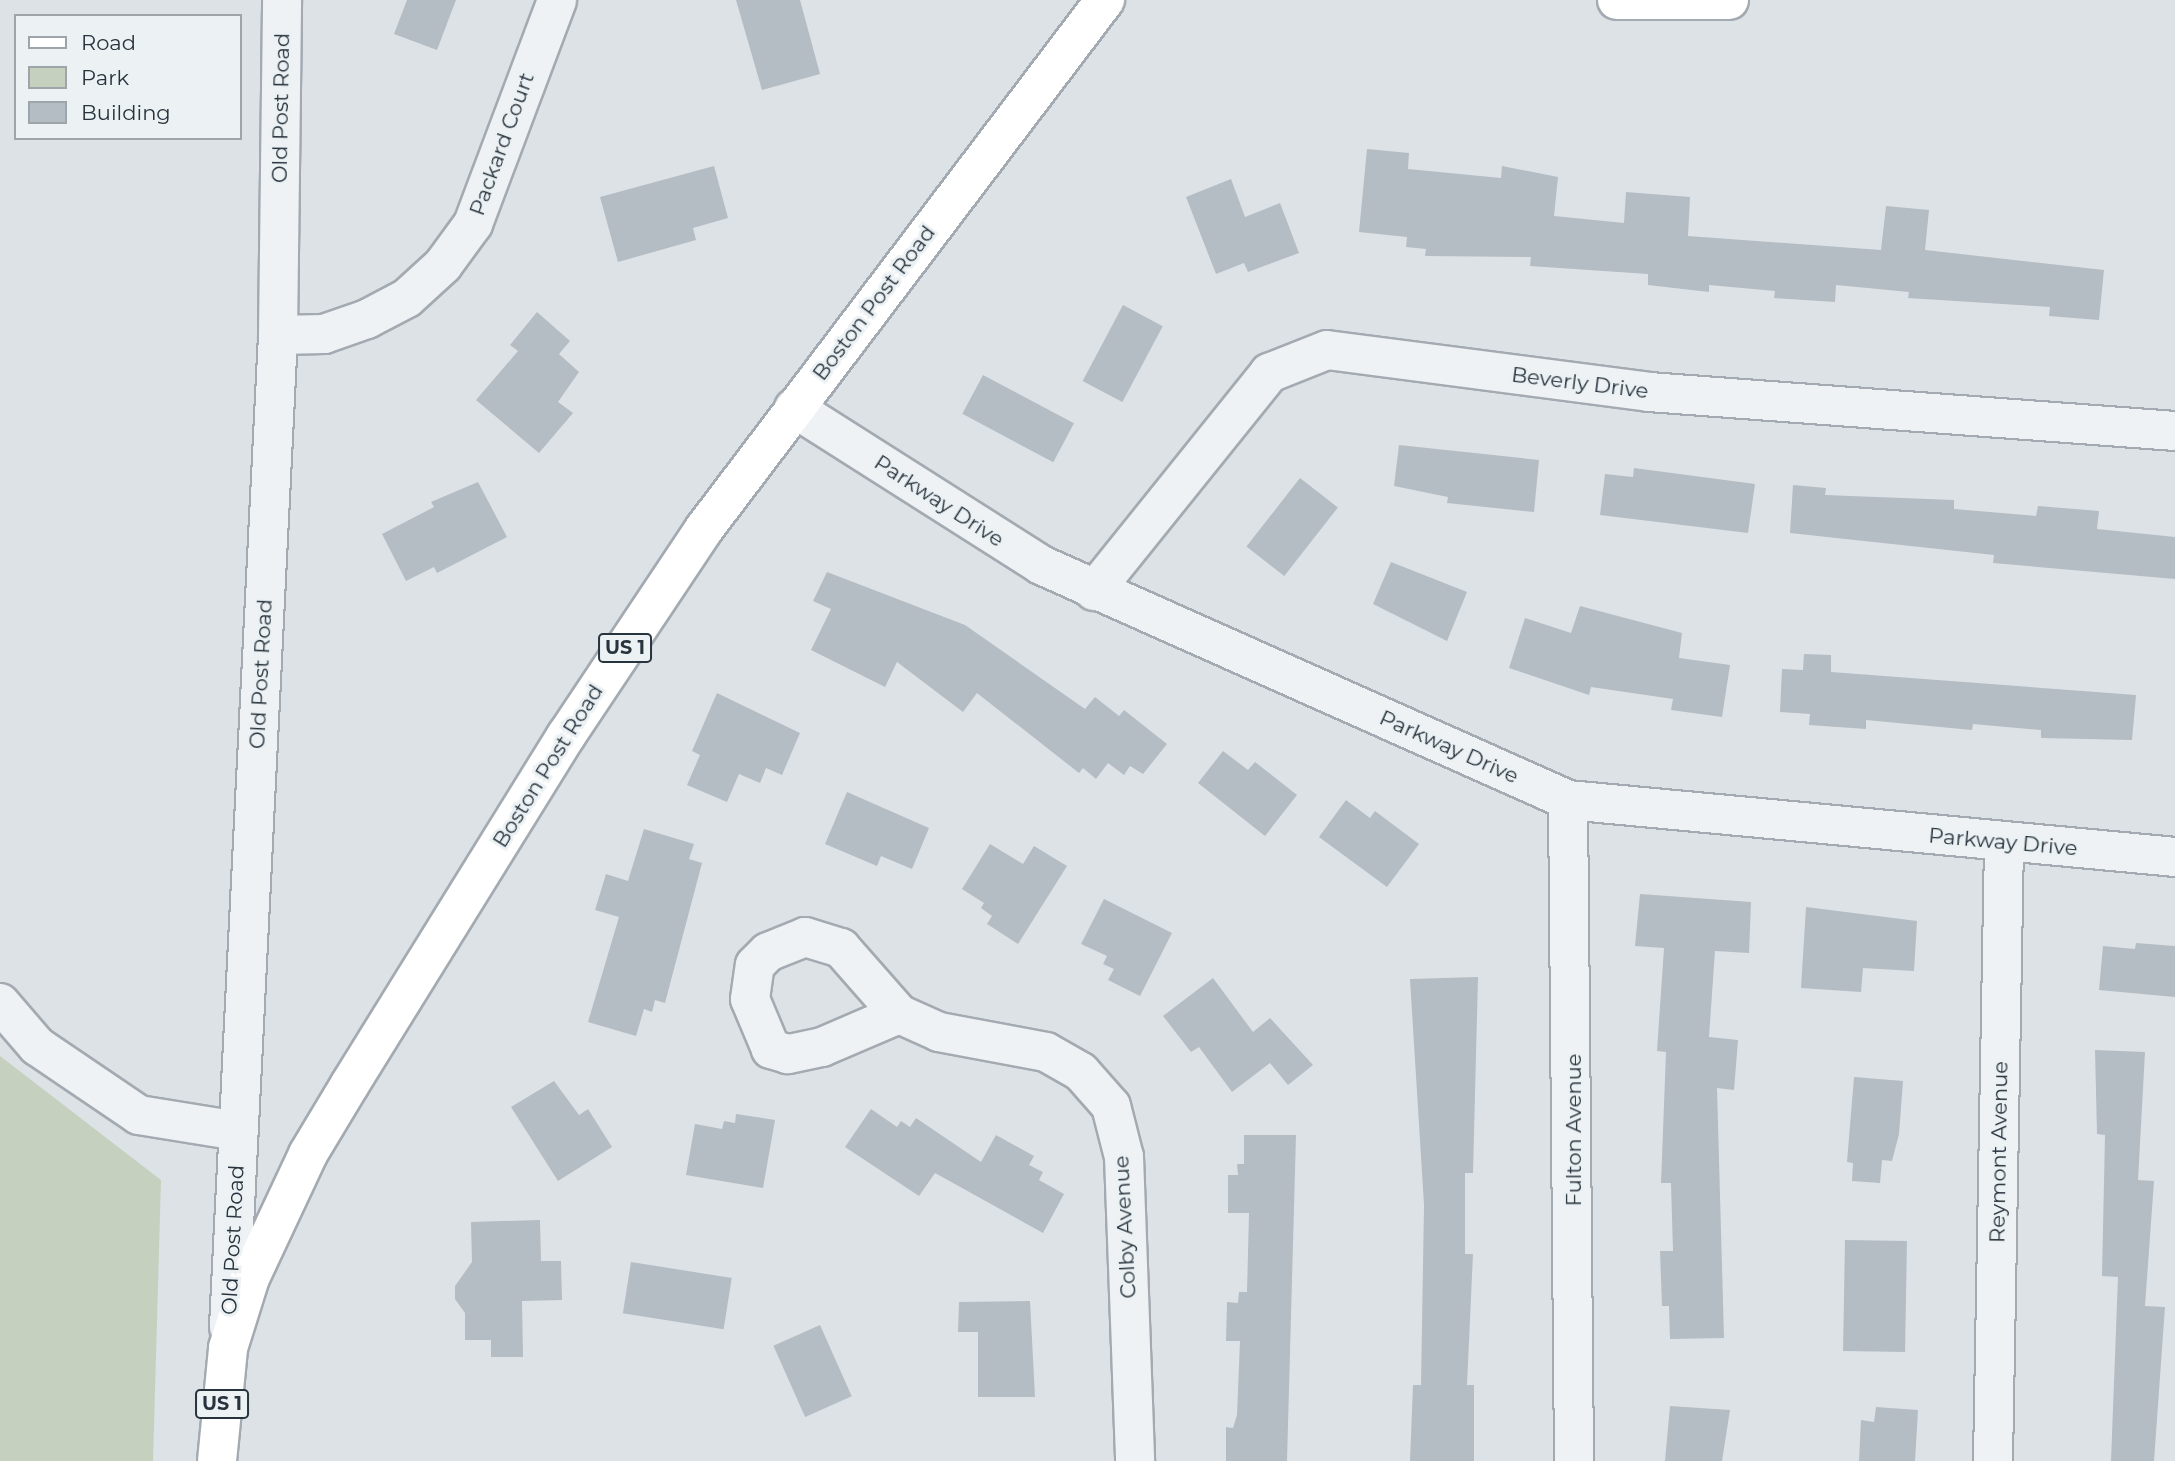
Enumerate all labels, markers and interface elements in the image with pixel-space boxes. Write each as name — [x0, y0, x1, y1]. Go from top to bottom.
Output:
legend — [14, 14, 242, 140]
text: Road — [81, 30, 136, 55]
street label: Old Post Road — [267, 33, 295, 183]
text: Park — [81, 65, 129, 90]
street label: Packard Court — [464, 69, 540, 219]
text: Building — [81, 100, 171, 125]
street label: Boston Post Road — [808, 221, 940, 385]
street label: Beverly Drive — [1510, 362, 1650, 404]
street label: Parkway Drive — [870, 450, 1008, 552]
street label: Old Post Road — [244, 598, 278, 750]
road number: US 1 — [597, 632, 653, 664]
street label: Boston Post Road — [488, 680, 608, 852]
street label: Parkway Drive — [1376, 705, 1522, 789]
street label: Parkway Drive — [1928, 823, 2078, 861]
street label: Fulton Avenue — [1561, 1054, 1587, 1206]
street label: Reymont Avenue — [1985, 1061, 2013, 1243]
street label: Colby Avenue — [1109, 1155, 1141, 1299]
street label: Old Post Road — [216, 1164, 250, 1316]
road number: US 1 — [194, 1388, 250, 1420]

